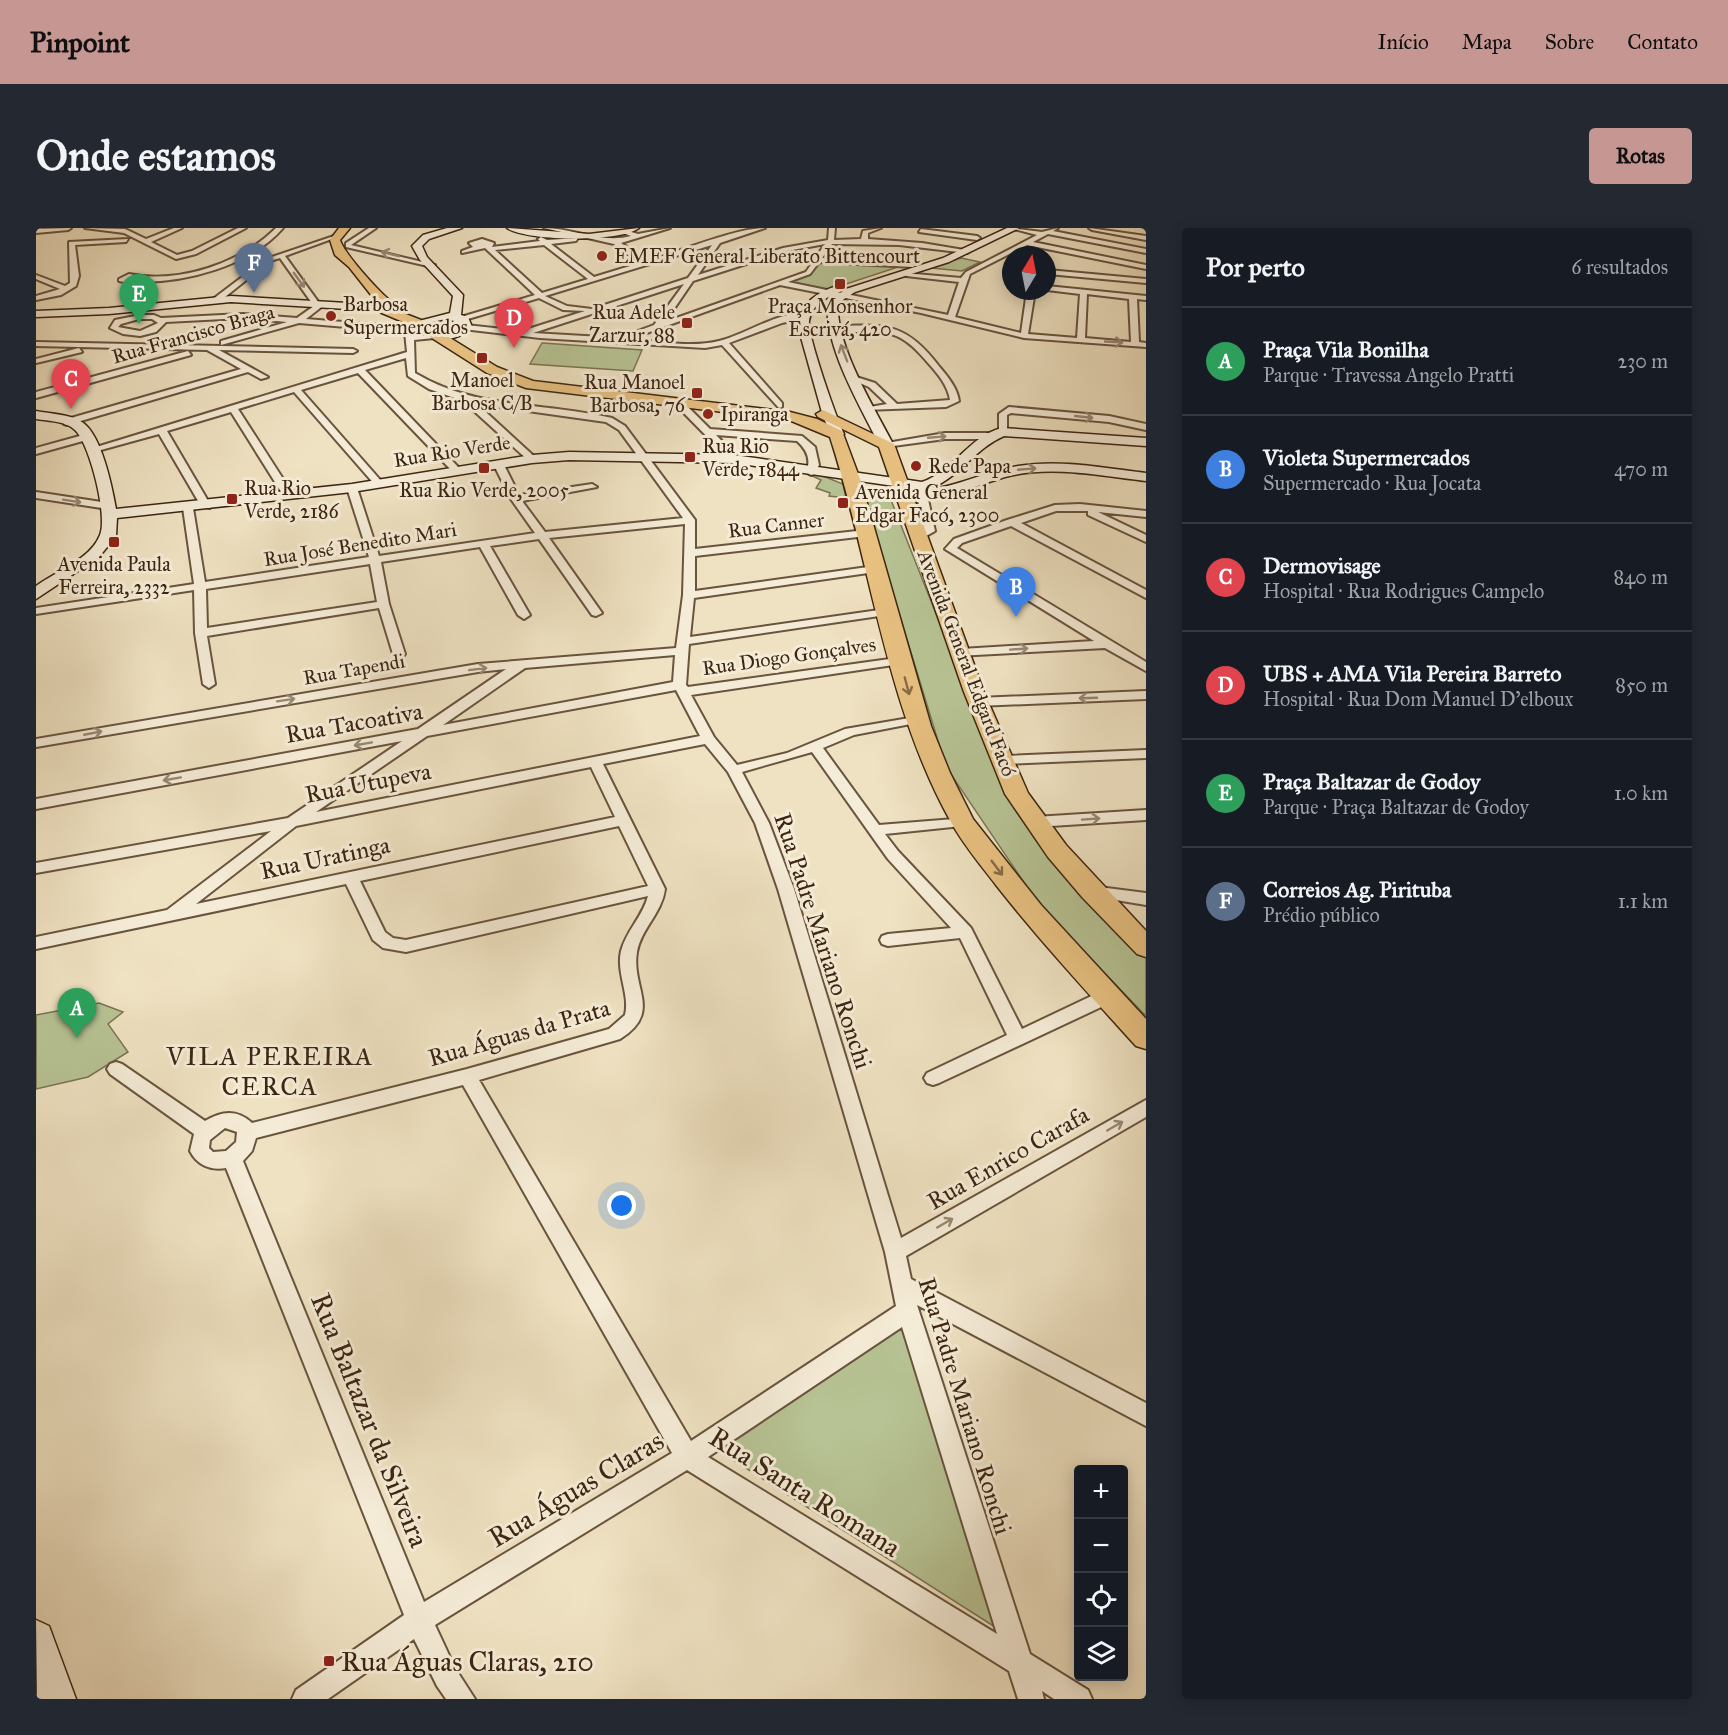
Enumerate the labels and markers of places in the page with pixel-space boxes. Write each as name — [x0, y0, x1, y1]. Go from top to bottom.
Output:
pin: F — [234, 244, 274, 293]
place label: EMEF General Liberato Bittencourt — [614, 244, 920, 268]
marker: EMEF General Liberato Bittencourt — [595, 249, 609, 263]
pin: E — [120, 274, 158, 324]
marker: Praça Monsenhor Escrivá, 420 — [833, 277, 847, 291]
place label: Barbosa Supermercados — [343, 292, 468, 339]
place label: Praça Monsenhor Escrivá, 420 — [767, 294, 913, 341]
pin: D — [494, 298, 534, 348]
place label: Rua Adele Zarzur, 88 — [589, 300, 675, 347]
marker: Barbosa Supermercados — [324, 309, 338, 323]
marker: Rua Adele Zarzur, 88 — [680, 316, 694, 330]
marker: Manoel Barbosa C/B — [475, 351, 489, 365]
pin: C — [51, 360, 90, 409]
place label: Manoel Barbosa C/B — [431, 368, 533, 415]
place label: Rua Manoel Barbosa, 76 — [584, 370, 686, 417]
marker: Rua Manoel Barbosa, 76 — [690, 386, 704, 400]
place label: Ipiranga — [720, 402, 789, 427]
marker: Ipiranga — [701, 407, 715, 421]
place label: Rua Rio Verde, 1844 — [701, 434, 800, 481]
marker: Rua Rio Verde, 1844 — [683, 450, 697, 464]
place label: Rede Papa — [928, 454, 1012, 478]
marker: Rede Papa — [909, 459, 923, 473]
marker: Rua Rio Verde, 2005 — [477, 461, 491, 475]
place label: Rua Rio Verde, 2186 — [243, 476, 339, 523]
place label: Rua Rio Verde, 2005 — [399, 478, 569, 502]
place label: Avenida General Edgar Facó, 2300 — [854, 480, 999, 528]
marker: Rua Rio Verde, 2186 — [225, 492, 239, 506]
marker: Avenida General Edgar Facó, 2300 — [836, 496, 850, 510]
marker: Avenida Paula Ferreira, 2332 — [107, 535, 121, 549]
place label: Avenida Paula Ferreira, 2332 — [56, 552, 171, 599]
pin: B — [996, 568, 1036, 617]
pin: A — [58, 988, 96, 1038]
place label: Rua Águas Claras, 210 — [341, 1644, 594, 1679]
marker: Rua Águas Claras, 210 — [322, 1654, 336, 1668]

